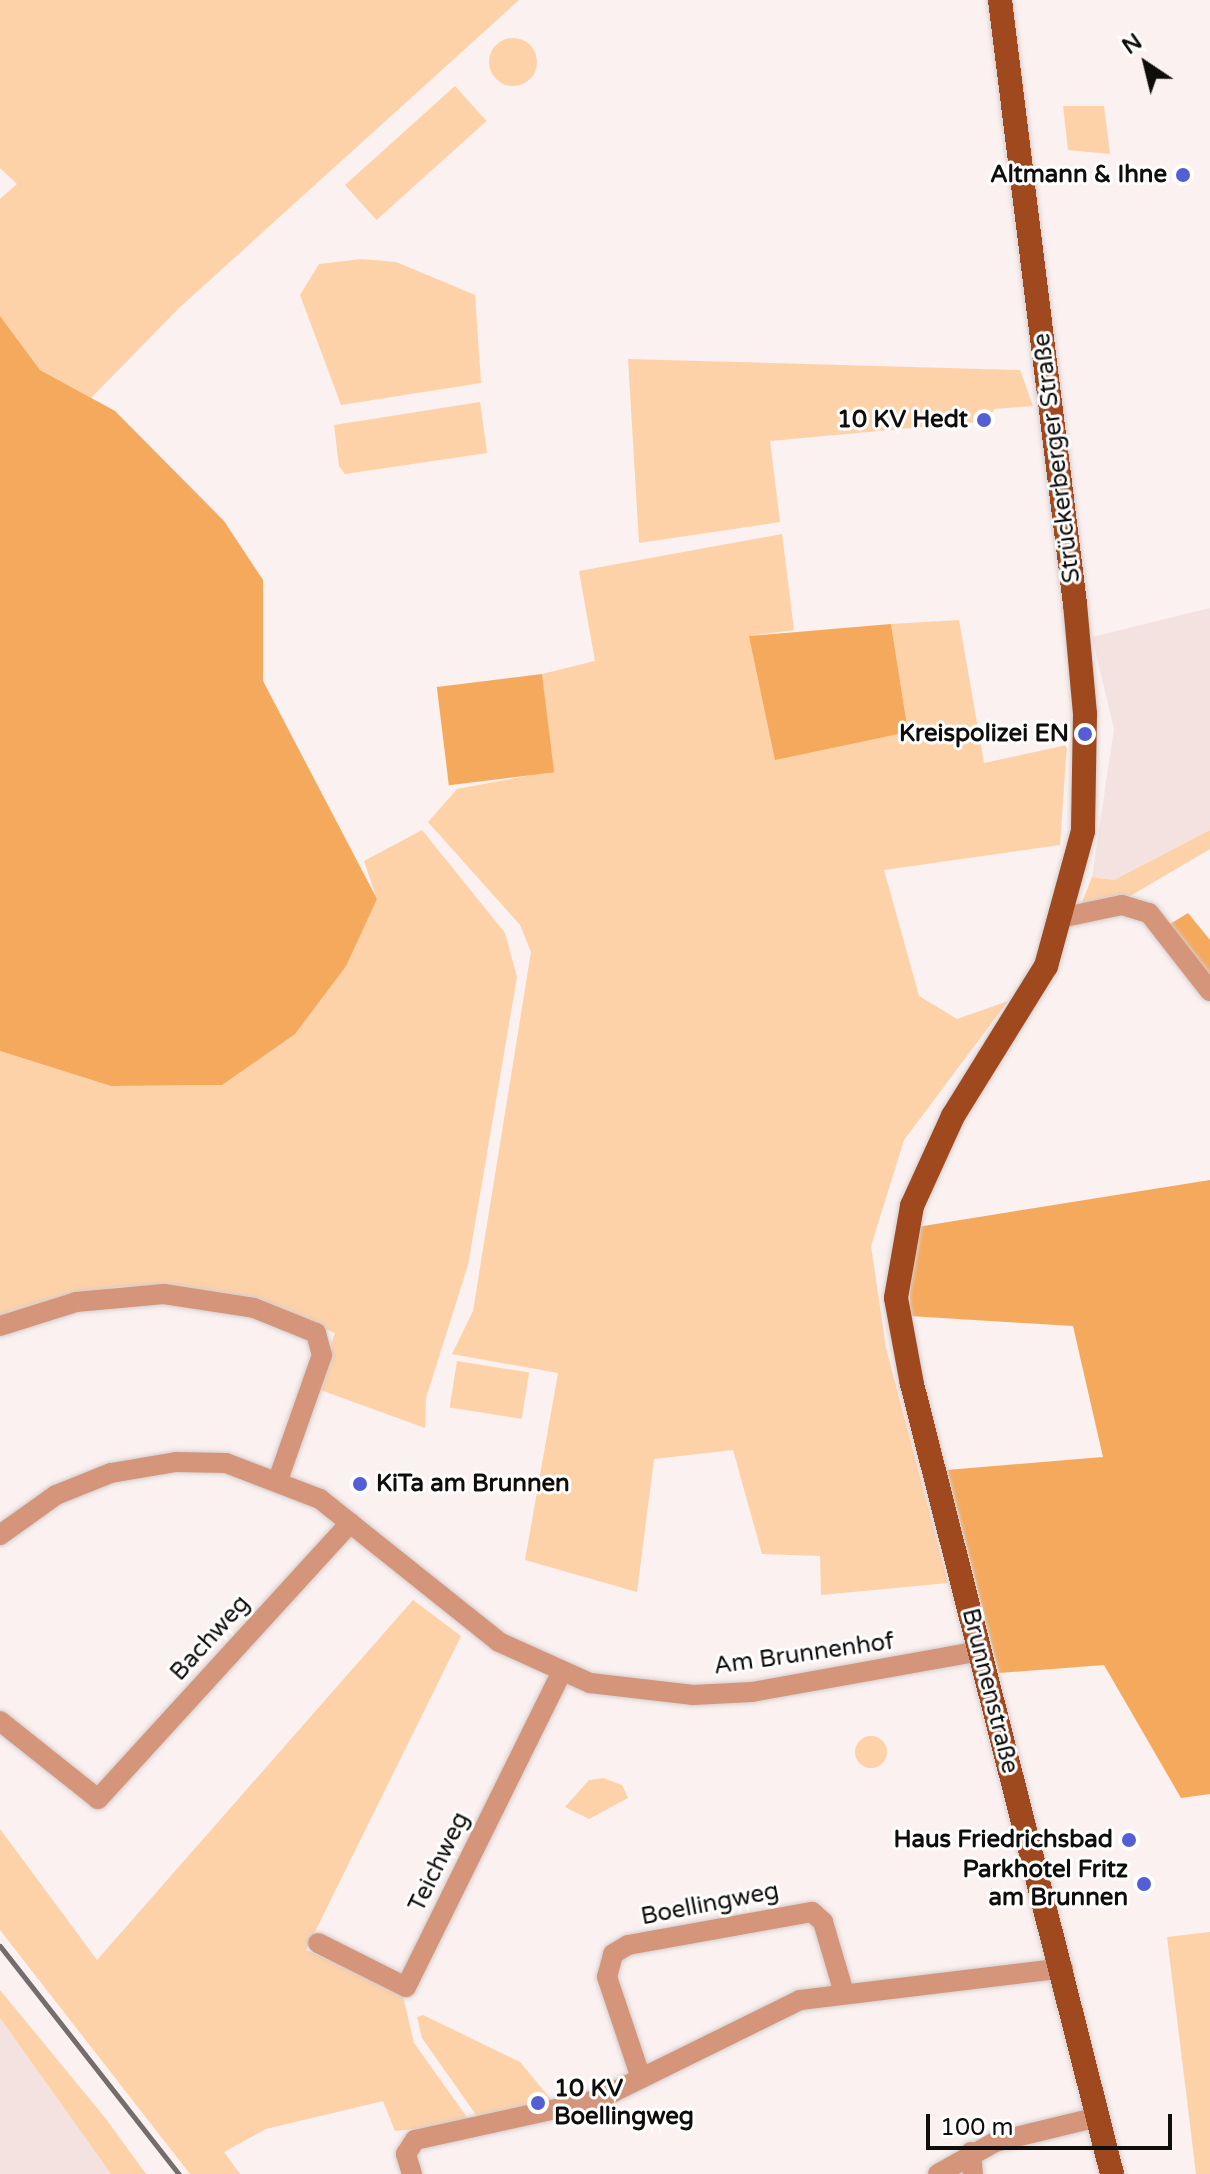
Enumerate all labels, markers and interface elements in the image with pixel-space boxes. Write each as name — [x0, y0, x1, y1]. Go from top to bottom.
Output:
north arrow — [1106, 24, 1186, 104]
text: N — [1118, 29, 1147, 60]
place label: Altmann & Ihne — [990, 161, 1167, 189]
marker: Altmann & Ihne — [1174, 166, 1192, 184]
street label: Strückerberger Straße — [1027, 331, 1087, 585]
place label: 10 KV Hedt — [837, 406, 968, 434]
marker: 10 KV Hedt — [975, 411, 993, 429]
place label: Kreispolizei EN — [899, 720, 1069, 748]
marker: Kreispolizei EN — [1076, 725, 1094, 743]
place label: KiTa am Brunnen — [376, 1470, 570, 1498]
marker: KiTa am Brunnen — [351, 1475, 369, 1493]
street label: Bachweg — [164, 1589, 256, 1687]
street label: Brunnenstraße — [956, 1605, 1024, 1777]
street label: Am Brunnenhof — [712, 1627, 896, 1681]
street label: Teichweg — [403, 1807, 475, 1917]
place label: Haus Friedrichsbad — [893, 1826, 1113, 1854]
marker: Haus Friedrichsbad — [1120, 1831, 1138, 1849]
place label: Parkhotel Fritz am Brunnen — [963, 1856, 1128, 1912]
marker: Parkhotel Fritz am Brunnen — [1135, 1875, 1153, 1893]
street label: Boellingweg — [639, 1877, 781, 1931]
place label: 10 KV Boellingweg — [554, 2075, 694, 2131]
marker: 10 KV Boellingweg — [529, 2094, 547, 2112]
scale bar — [930, 2098, 1176, 2148]
text: 100 m — [940, 2113, 1014, 2142]

